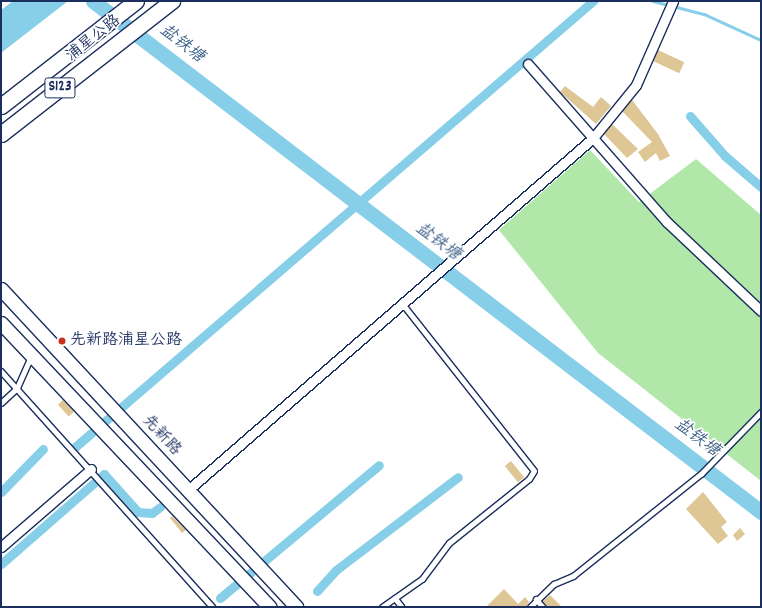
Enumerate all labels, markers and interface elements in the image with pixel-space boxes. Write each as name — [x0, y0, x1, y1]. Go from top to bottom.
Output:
street label: 浦星公路 — [63, 12, 125, 66]
water label: 盐铁塘 — [155, 21, 207, 69]
road number: S123 — [44, 75, 76, 101]
water label: 盐铁塘 — [410, 220, 464, 266]
place label: 先新路浦星公路 — [70, 331, 182, 351]
marker: 先新路浦星公路 — [57, 336, 67, 346]
street label: 先新路 — [138, 412, 184, 460]
water label: 盐铁塘 — [669, 416, 723, 462]

